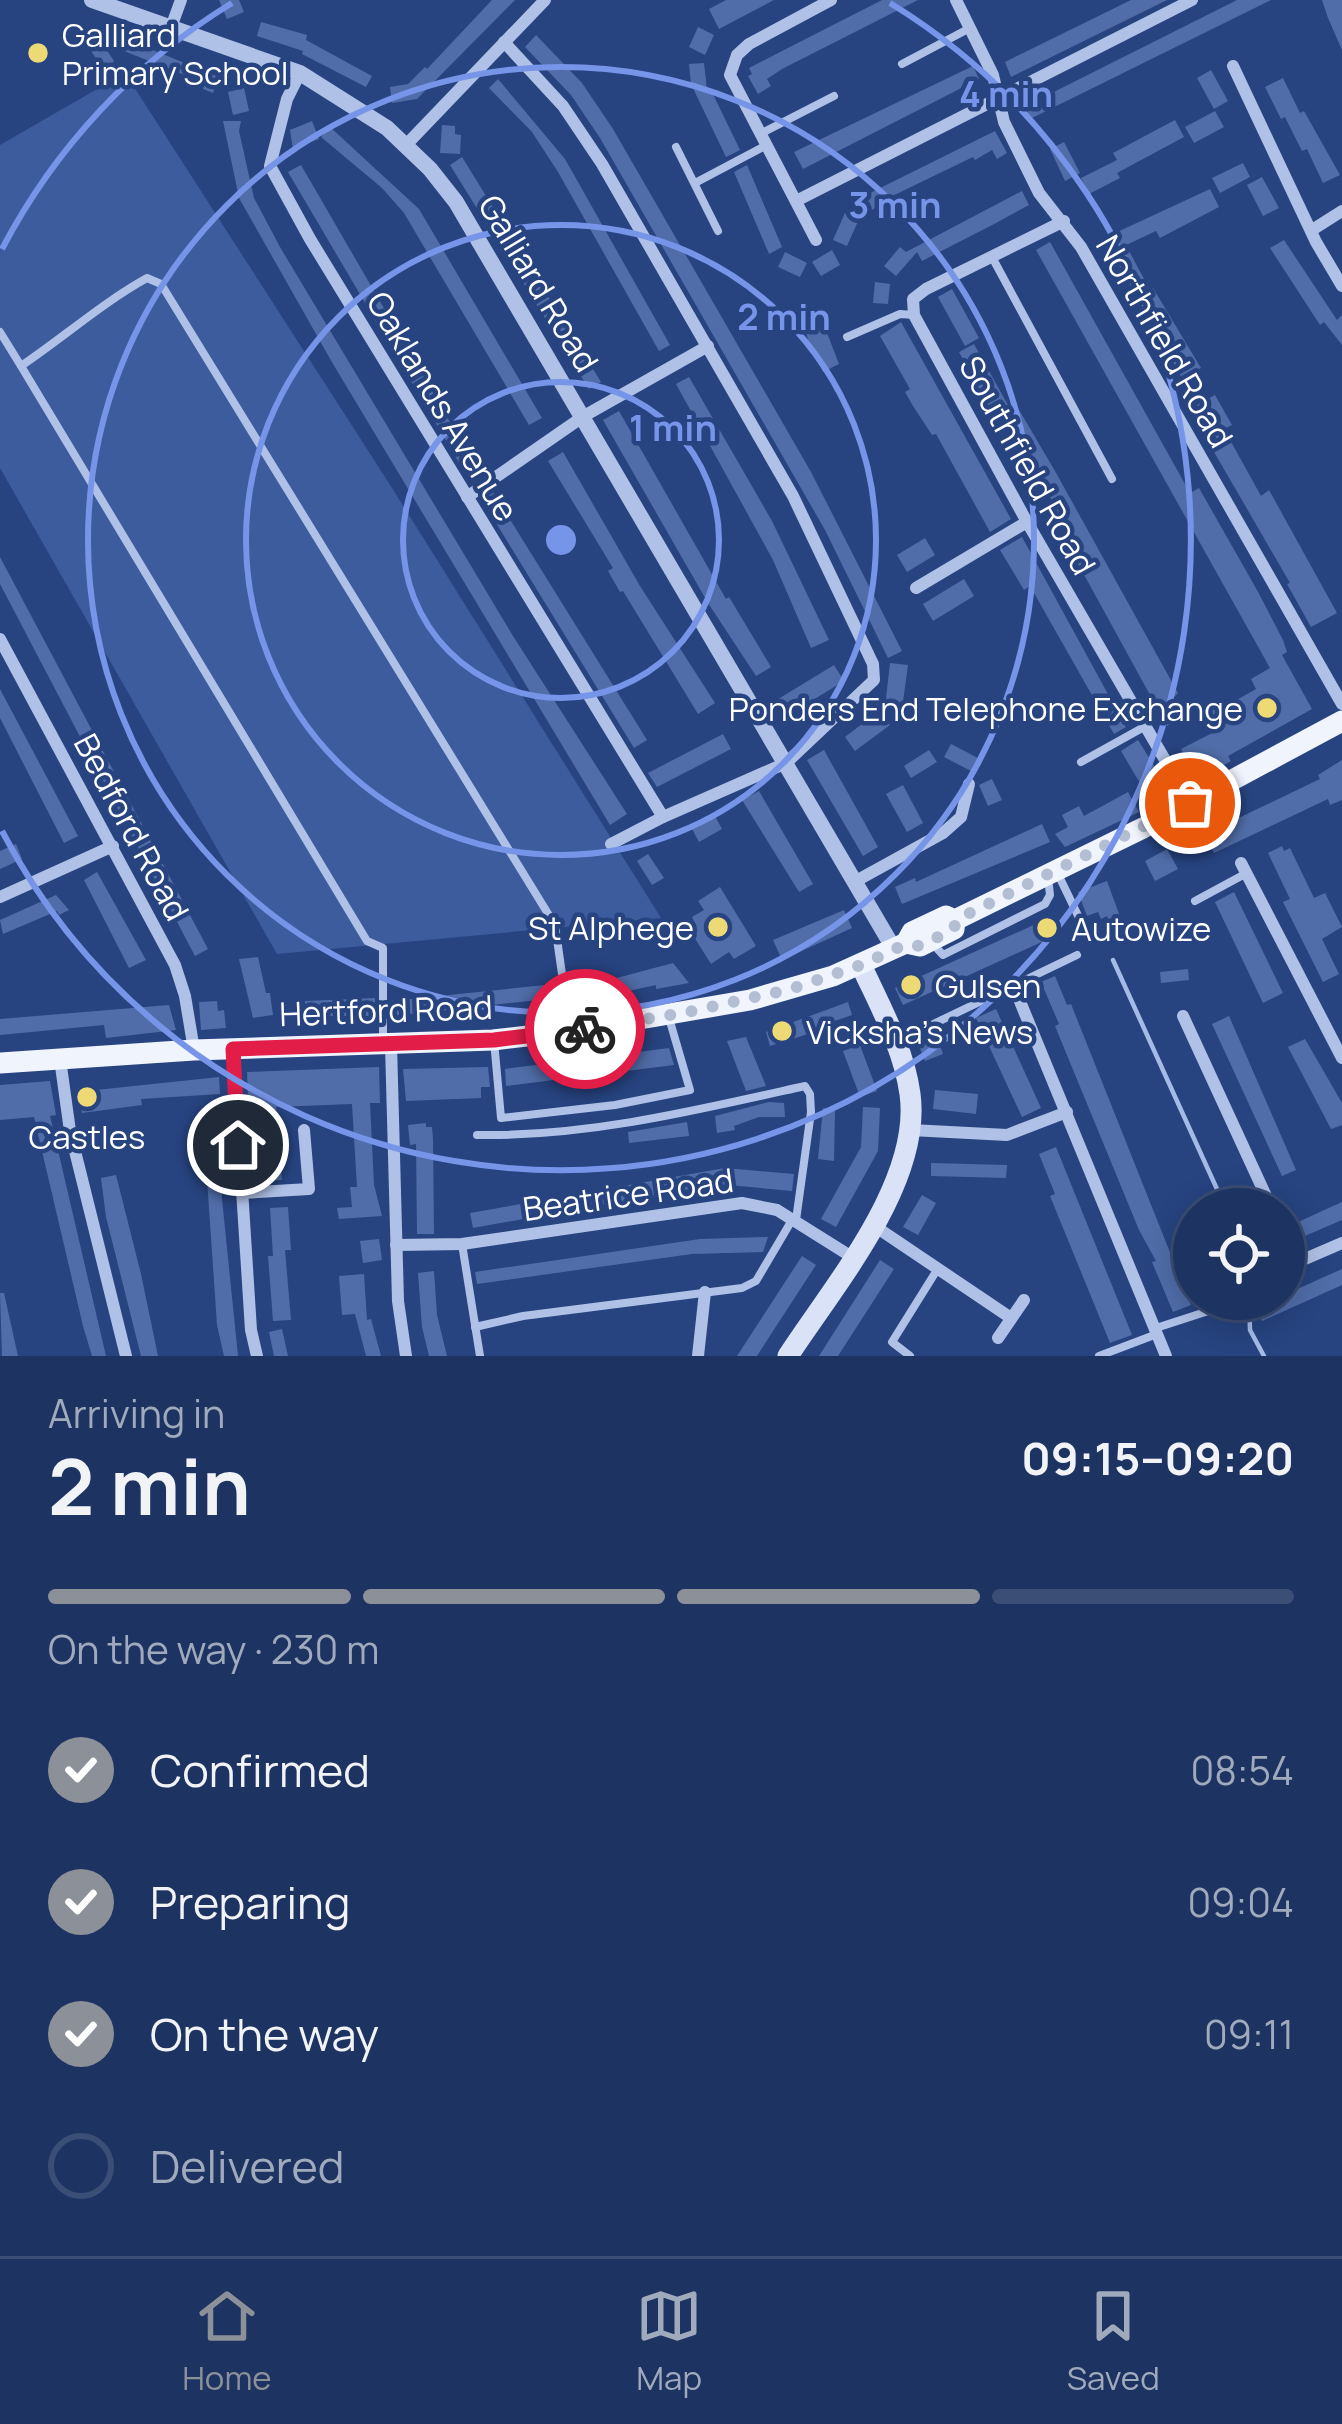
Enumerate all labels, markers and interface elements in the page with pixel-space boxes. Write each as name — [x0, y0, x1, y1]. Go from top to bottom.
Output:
place label: Galliard Primary School — [62, 12, 289, 95]
marker: Galliard Primary School — [25, 40, 51, 66]
text: 4 min — [959, 69, 1053, 118]
text: 3 min — [848, 180, 942, 229]
street label: Galliard Road — [468, 186, 610, 380]
street label: Northfield Road — [1086, 227, 1244, 455]
street label: Oaklands Avenue — [357, 283, 529, 529]
text: 2 min — [737, 292, 831, 341]
street label: Southfield Road — [949, 348, 1107, 582]
text: 1 min — [629, 403, 717, 452]
centre of rings — [540, 519, 582, 561]
place label: Ponders End Telephone Exchange — [729, 686, 1243, 731]
marker: Ponders End Telephone Exchange — [1254, 695, 1280, 721]
street label: Bedford Road — [64, 726, 200, 928]
pin — [1139, 752, 1241, 854]
icon: bag — [1157, 770, 1223, 836]
place label: St Alphege — [528, 905, 694, 950]
place label: Autowize — [1071, 906, 1211, 951]
marker: St Alphege — [705, 914, 731, 940]
marker: Autowize — [1034, 915, 1060, 941]
place label: Gulsen — [935, 963, 1041, 1008]
courier — [525, 969, 645, 1089]
marker: Gulsen — [898, 972, 924, 998]
street label: Hertford Road — [279, 984, 493, 1036]
icon: bike — [552, 996, 618, 1062]
place label: Vicksha's News — [806, 1009, 1033, 1054]
marker: Vicksha's News — [769, 1018, 795, 1044]
marker: Castles — [74, 1084, 100, 1110]
pin — [187, 1094, 289, 1196]
icon: home — [205, 1112, 271, 1178]
place label: Castles — [29, 1114, 145, 1159]
street label: Beatrice Road — [520, 1157, 736, 1231]
map controls — [1173, 1188, 1305, 1320]
button: locate — [1173, 1188, 1305, 1320]
text: Arriving in — [48, 1386, 225, 1440]
text: 09:15–09:20 — [1021, 1427, 1294, 1489]
text: 2 min — [48, 1432, 251, 1538]
text: On the way · 230 m — [48, 1622, 379, 1676]
icon: check — [48, 1737, 114, 1803]
text: Confirmed — [150, 1739, 370, 1801]
text: 08:54 — [1190, 1743, 1294, 1797]
icon: check — [48, 1869, 114, 1935]
text: Preparing — [150, 1871, 350, 1933]
text: 09:04 — [1188, 1875, 1294, 1929]
icon: check — [48, 2001, 114, 2067]
text: On the way — [150, 2003, 379, 2065]
text: 09:11 — [1204, 2007, 1294, 2061]
text: Delivered — [150, 2135, 345, 2197]
tab: Home — [182, 2283, 272, 2400]
tab: Map — [636, 2283, 702, 2400]
tab: Saved — [1067, 2283, 1160, 2400]

